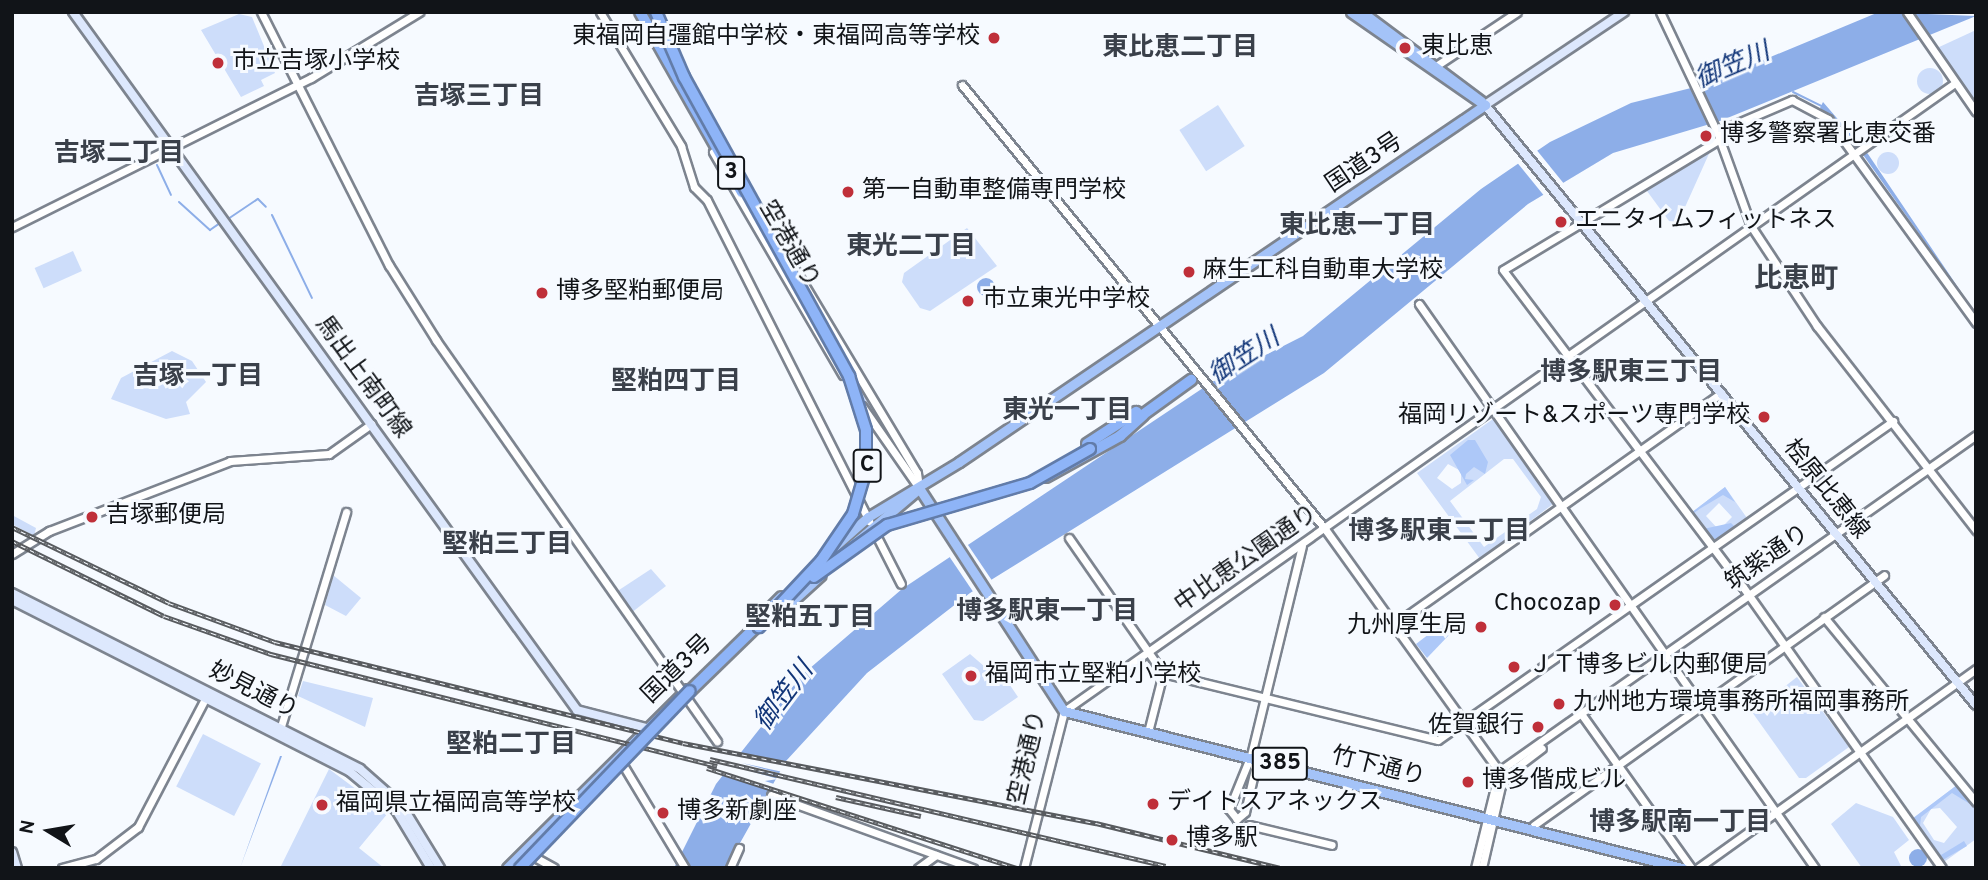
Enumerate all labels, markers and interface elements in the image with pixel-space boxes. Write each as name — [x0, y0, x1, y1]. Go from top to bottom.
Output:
place label: 東福岡自彊館中学校・東福岡高等学校 — [572, 24, 980, 52]
marker: 東福岡自彊館中学校・東福岡高等学校 — [986, 30, 1002, 46]
district label: 東比恵二丁目 — [1102, 33, 1258, 65]
place label: 東比恵 — [1421, 34, 1493, 62]
water label: 御笠川 — [1691, 37, 1775, 97]
marker: 東比恵 — [1395, 38, 1415, 58]
place label: 市立吉塚小学校 — [232, 49, 400, 77]
marker: 市立吉塚小学校 — [210, 55, 226, 71]
district label: 吉塚三丁目 — [414, 82, 544, 114]
place label: 博多警察署比恵交番 — [1720, 122, 1936, 150]
street label: 国道3号 — [1321, 128, 1409, 200]
marker: 博多警察署比恵交番 — [1698, 128, 1714, 144]
district label: 吉塚二丁目 — [54, 139, 184, 171]
road number: 3 — [717, 154, 745, 192]
place label: 第一自動車整備専門学校 — [862, 178, 1126, 206]
marker: 第一自動車整備専門学校 — [840, 184, 856, 200]
street label: 空港通り — [752, 196, 824, 294]
place label: エニタイムフィットネス — [1575, 208, 1839, 236]
district label: 東比恵一丁目 — [1279, 211, 1435, 243]
marker: エニタイムフィットネス — [1553, 214, 1569, 230]
district label: 東光二丁目 — [846, 232, 976, 264]
place label: 麻生工科自動車大学校 — [1203, 258, 1443, 286]
district label: 比恵町 — [1754, 263, 1838, 297]
marker: 麻生工科自動車大学校 — [1181, 264, 1197, 280]
place label: 博多堅粕郵便局 — [556, 279, 724, 307]
marker: 博多堅粕郵便局 — [534, 285, 550, 301]
place label: 市立東光中学校 — [982, 287, 1150, 315]
marker: 市立東光中学校 — [960, 293, 976, 309]
street label: 馬出上南町線 — [308, 311, 416, 445]
water label: 御笠川 — [1204, 324, 1286, 392]
district label: 博多駅東三丁目 — [1540, 358, 1722, 390]
district label: 吉塚一丁目 — [133, 362, 263, 394]
district label: 堅粕四丁目 — [611, 367, 741, 399]
district label: 東光一丁目 — [1002, 396, 1132, 428]
place label: 福岡リゾート&スポーツ専門学校 — [1398, 403, 1750, 431]
marker: 福岡リゾート&スポーツ専門学校 — [1756, 409, 1772, 425]
street label: 桧原比恵線 — [1776, 434, 1874, 546]
road number: C — [851, 446, 883, 486]
street label: 中比恵公園通り — [1170, 500, 1324, 620]
place label: 吉塚郵便局 — [106, 503, 226, 531]
marker: 吉塚郵便局 — [84, 509, 100, 525]
district label: 博多駅東二丁目 — [1348, 517, 1530, 549]
street label: 筑紫通り — [1720, 520, 1816, 598]
district label: 堅粕三丁目 — [442, 530, 572, 562]
place label: Chocozap — [1494, 591, 1601, 619]
district label: 博多駅東一丁目 — [956, 597, 1138, 629]
marker: Chocozap — [1607, 597, 1623, 613]
district label: 堅粕五丁目 — [745, 603, 875, 635]
place label: 九州厚生局 — [1347, 613, 1467, 641]
marker: 九州厚生局 — [1473, 619, 1489, 635]
street label: 国道3号 — [637, 630, 719, 710]
place label: ＪＴ博多ビル内郵便局 — [1528, 653, 1768, 681]
water label: 御笠川 — [749, 656, 821, 738]
street label: 妙見通り — [204, 657, 302, 727]
marker: ＪＴ博多ビル内郵便局 — [1506, 659, 1522, 675]
place label: 福岡市立堅粕小学校 — [985, 662, 1201, 690]
marker: 福岡市立堅粕小学校 — [963, 668, 979, 684]
place label: 九州地方環境事務所福岡事務所 — [1573, 690, 1909, 718]
marker: 九州地方環境事務所福岡事務所 — [1551, 696, 1567, 712]
street label: 空港通り — [1004, 708, 1054, 808]
place label: 佐賀銀行 — [1428, 713, 1524, 741]
marker: 佐賀銀行 — [1530, 719, 1546, 735]
district label: 堅粕二丁目 — [446, 730, 576, 762]
street label: 竹下通り — [1328, 742, 1428, 794]
road number: 385 — [1250, 744, 1310, 784]
place label: 博多偕成ビル — [1482, 768, 1626, 796]
marker: 博多偕成ビル — [1460, 774, 1476, 790]
place label: デイトスアネックス — [1167, 790, 1383, 818]
place label: 福岡県立福岡高等学校 — [336, 791, 576, 819]
north arrow — [14, 796, 84, 866]
marker: デイトスアネックス — [1145, 796, 1161, 812]
marker: 福岡県立福岡高等学校 — [314, 797, 330, 813]
place label: 博多新劇座 — [677, 799, 797, 827]
marker: 博多新劇座 — [655, 805, 671, 821]
district label: 博多駅南一丁目 — [1589, 808, 1771, 840]
text: N — [15, 818, 41, 836]
place label: 博多駅 — [1186, 826, 1258, 854]
marker: 博多駅 — [1164, 832, 1180, 848]

